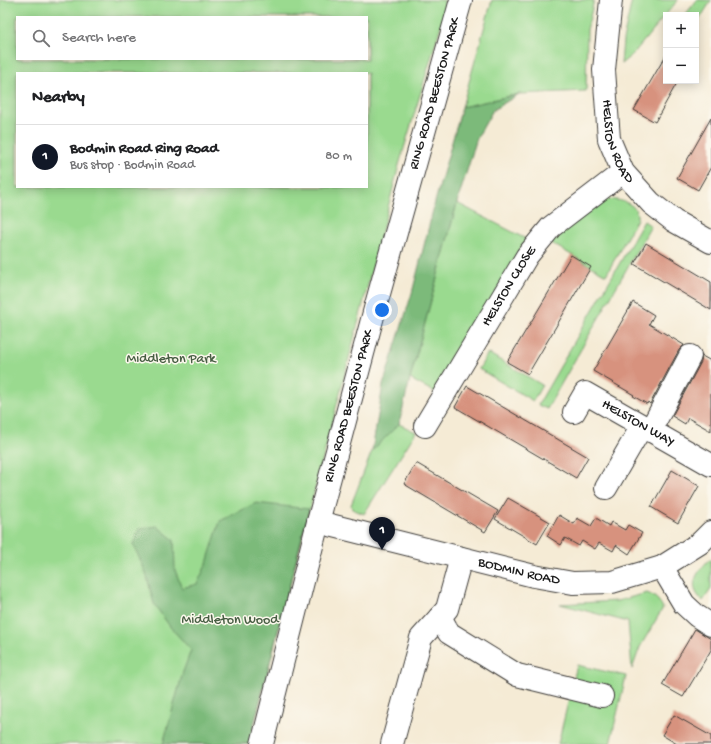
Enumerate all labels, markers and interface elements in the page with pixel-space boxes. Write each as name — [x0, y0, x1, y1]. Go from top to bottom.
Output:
map controls — [663, 12, 699, 84]
button: + — [663, 12, 699, 48]
street label: RING ROAD BEESTON PARK — [406, 14, 465, 172]
search box — [16, 16, 368, 60]
icon: search — [30, 27, 52, 49]
text: Search here — [62, 29, 136, 47]
button: − — [663, 48, 699, 84]
text: Nearby — [32, 88, 85, 108]
street label: HELSTON ROAD — [598, 99, 638, 188]
text: Bodmin Road Ring Road — [70, 140, 218, 158]
text: 1 — [42, 149, 48, 164]
text: 80 m — [325, 149, 352, 164]
text: Bus stop · Bodmin Road — [70, 158, 195, 173]
street label: HELSTON CLOSE — [478, 242, 541, 330]
your location — [372, 300, 392, 320]
street label: RING ROAD BEESTON PARK — [320, 327, 378, 484]
park label: Middleton Park — [126, 351, 217, 368]
street label: HELSTON WAY — [598, 396, 678, 451]
pin: 1 — [369, 517, 395, 550]
street label: BODMIN ROAD — [475, 554, 562, 589]
park label: Middleton Wood — [181, 612, 280, 629]

